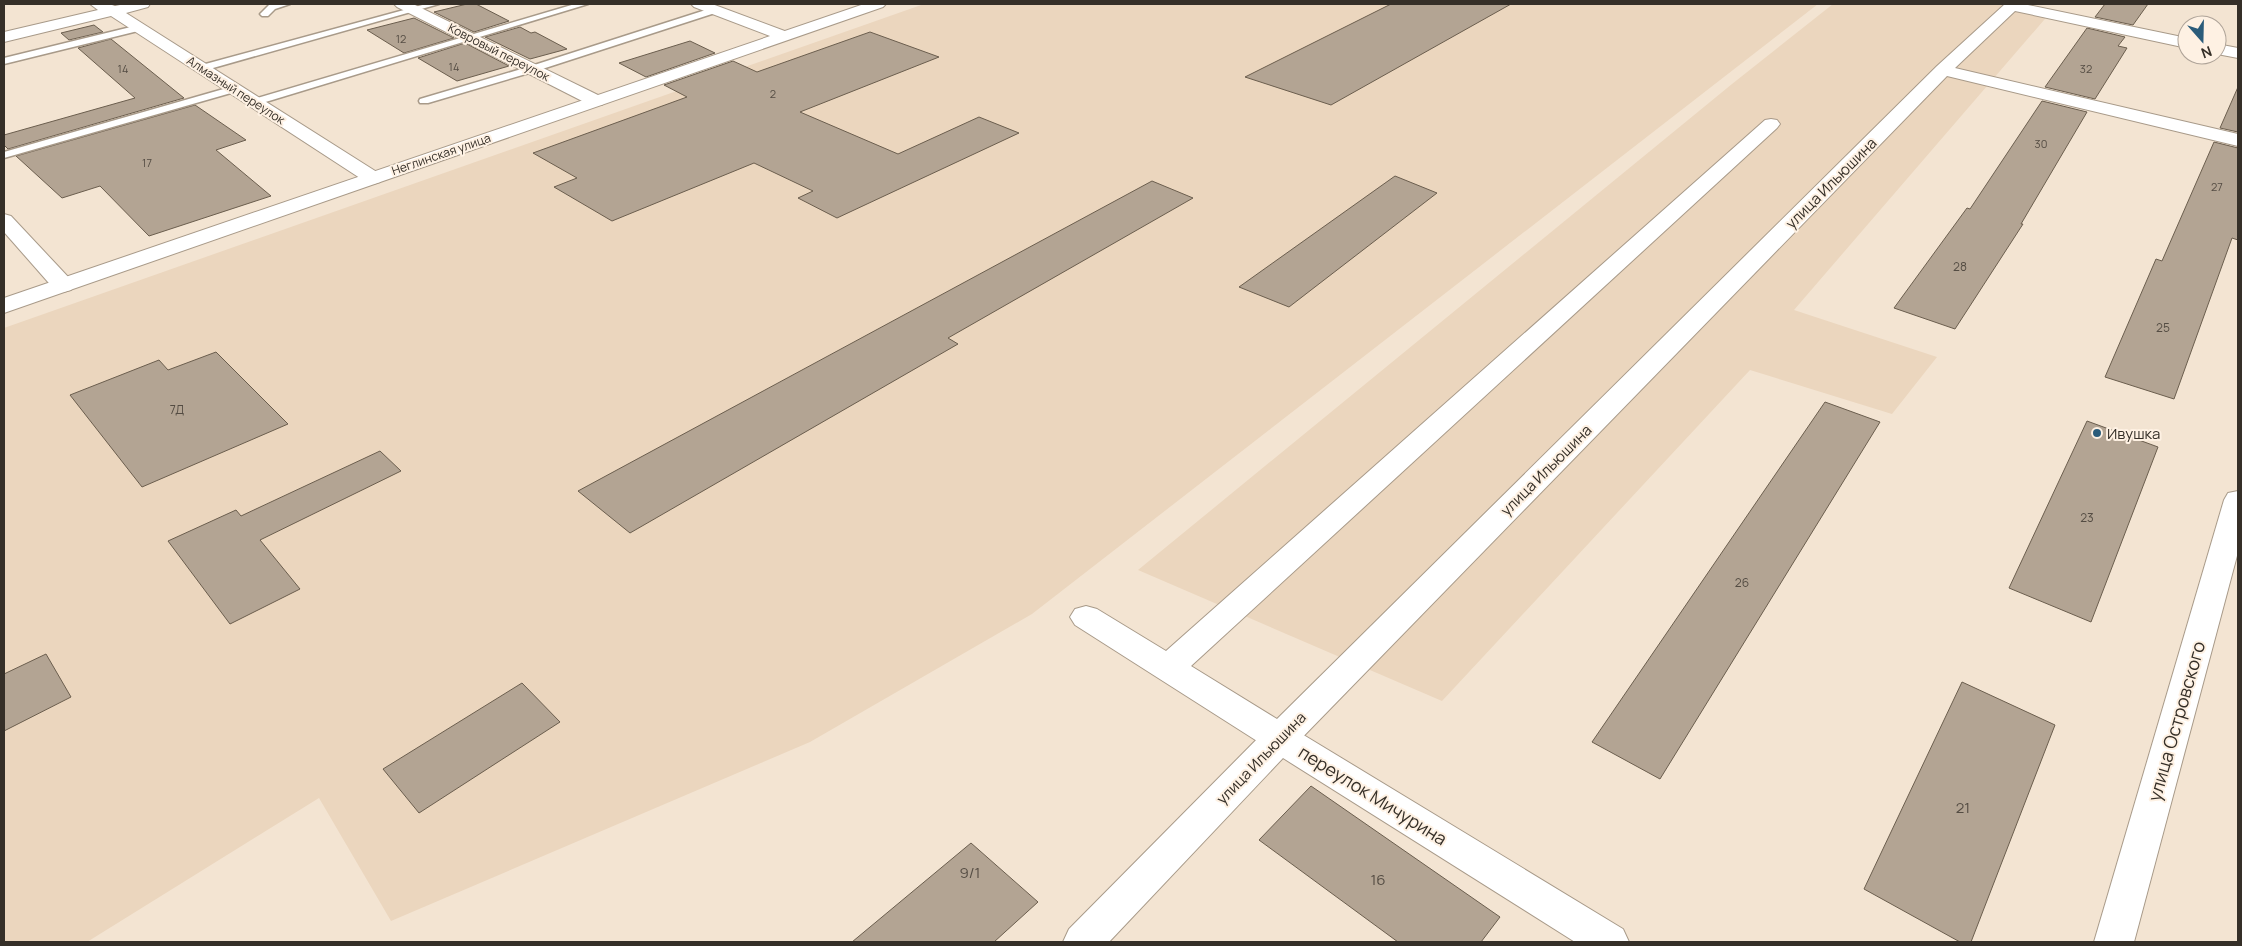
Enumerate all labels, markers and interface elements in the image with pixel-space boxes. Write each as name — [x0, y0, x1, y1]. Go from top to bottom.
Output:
north arrow — [2177, 15, 2227, 65]
street label: Ковровый переулок — [445, 19, 554, 85]
house number: 12 — [396, 31, 406, 46]
text: N — [2199, 42, 2215, 63]
street label: Алмазный переулок — [184, 52, 289, 129]
house number: 14 — [449, 59, 459, 74]
house number: 14 — [118, 61, 128, 76]
house number: 32 — [2080, 61, 2092, 76]
house number: 2 — [770, 86, 776, 101]
street label: Неглинская улица — [389, 129, 493, 179]
street label: улица Ильюшина — [1781, 133, 1881, 233]
house number: 30 — [2035, 136, 2047, 151]
house number: 17 — [142, 155, 152, 170]
house number: 27 — [2211, 179, 2223, 194]
house number: 28 — [1953, 258, 1967, 275]
house number: 25 — [2156, 319, 2170, 336]
house number: 7Д — [170, 401, 184, 418]
street label: улица Ильюшина — [1496, 420, 1596, 520]
place label: Ивушка — [2107, 423, 2160, 444]
marker: Ивушка — [2091, 427, 2103, 439]
house number: 23 — [2080, 509, 2094, 526]
house number: 26 — [1735, 574, 1749, 591]
street label: улица Островского — [2142, 638, 2210, 804]
street label: улица Ильюшина — [1211, 707, 1311, 809]
street label: переулок Мичурина — [1294, 740, 1452, 850]
house number: 21 — [1956, 797, 1970, 818]
house number: 9/1 — [960, 862, 980, 883]
house number: 16 — [1370, 869, 1386, 890]

